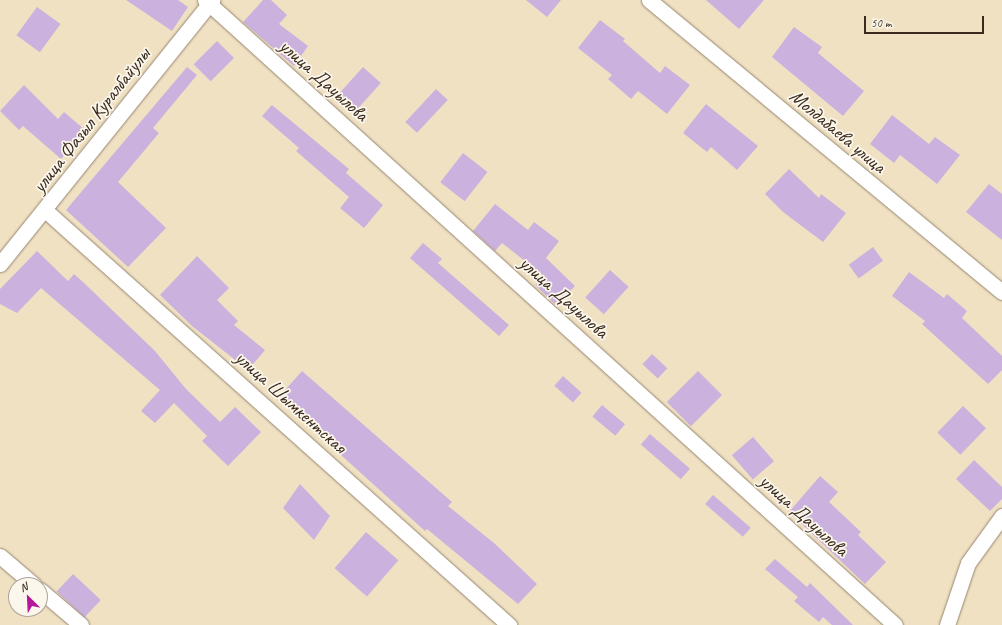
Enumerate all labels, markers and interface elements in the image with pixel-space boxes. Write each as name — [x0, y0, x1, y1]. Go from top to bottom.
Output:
scale bar — [866, 8, 986, 34]
text: 50 m — [871, 15, 891, 31]
street label: улица Дауылова — [275, 34, 373, 126]
street label: улица Фазыл Куралбайулы — [27, 43, 155, 197]
street label: Молдабаева улица — [784, 83, 892, 179]
street label: улица Дауылова — [515, 251, 613, 343]
street label: улица Шымкентская — [230, 346, 352, 458]
street label: улица Дауылова — [755, 469, 853, 561]
north arrow — [8, 577, 48, 617]
text: N — [18, 579, 29, 595]

